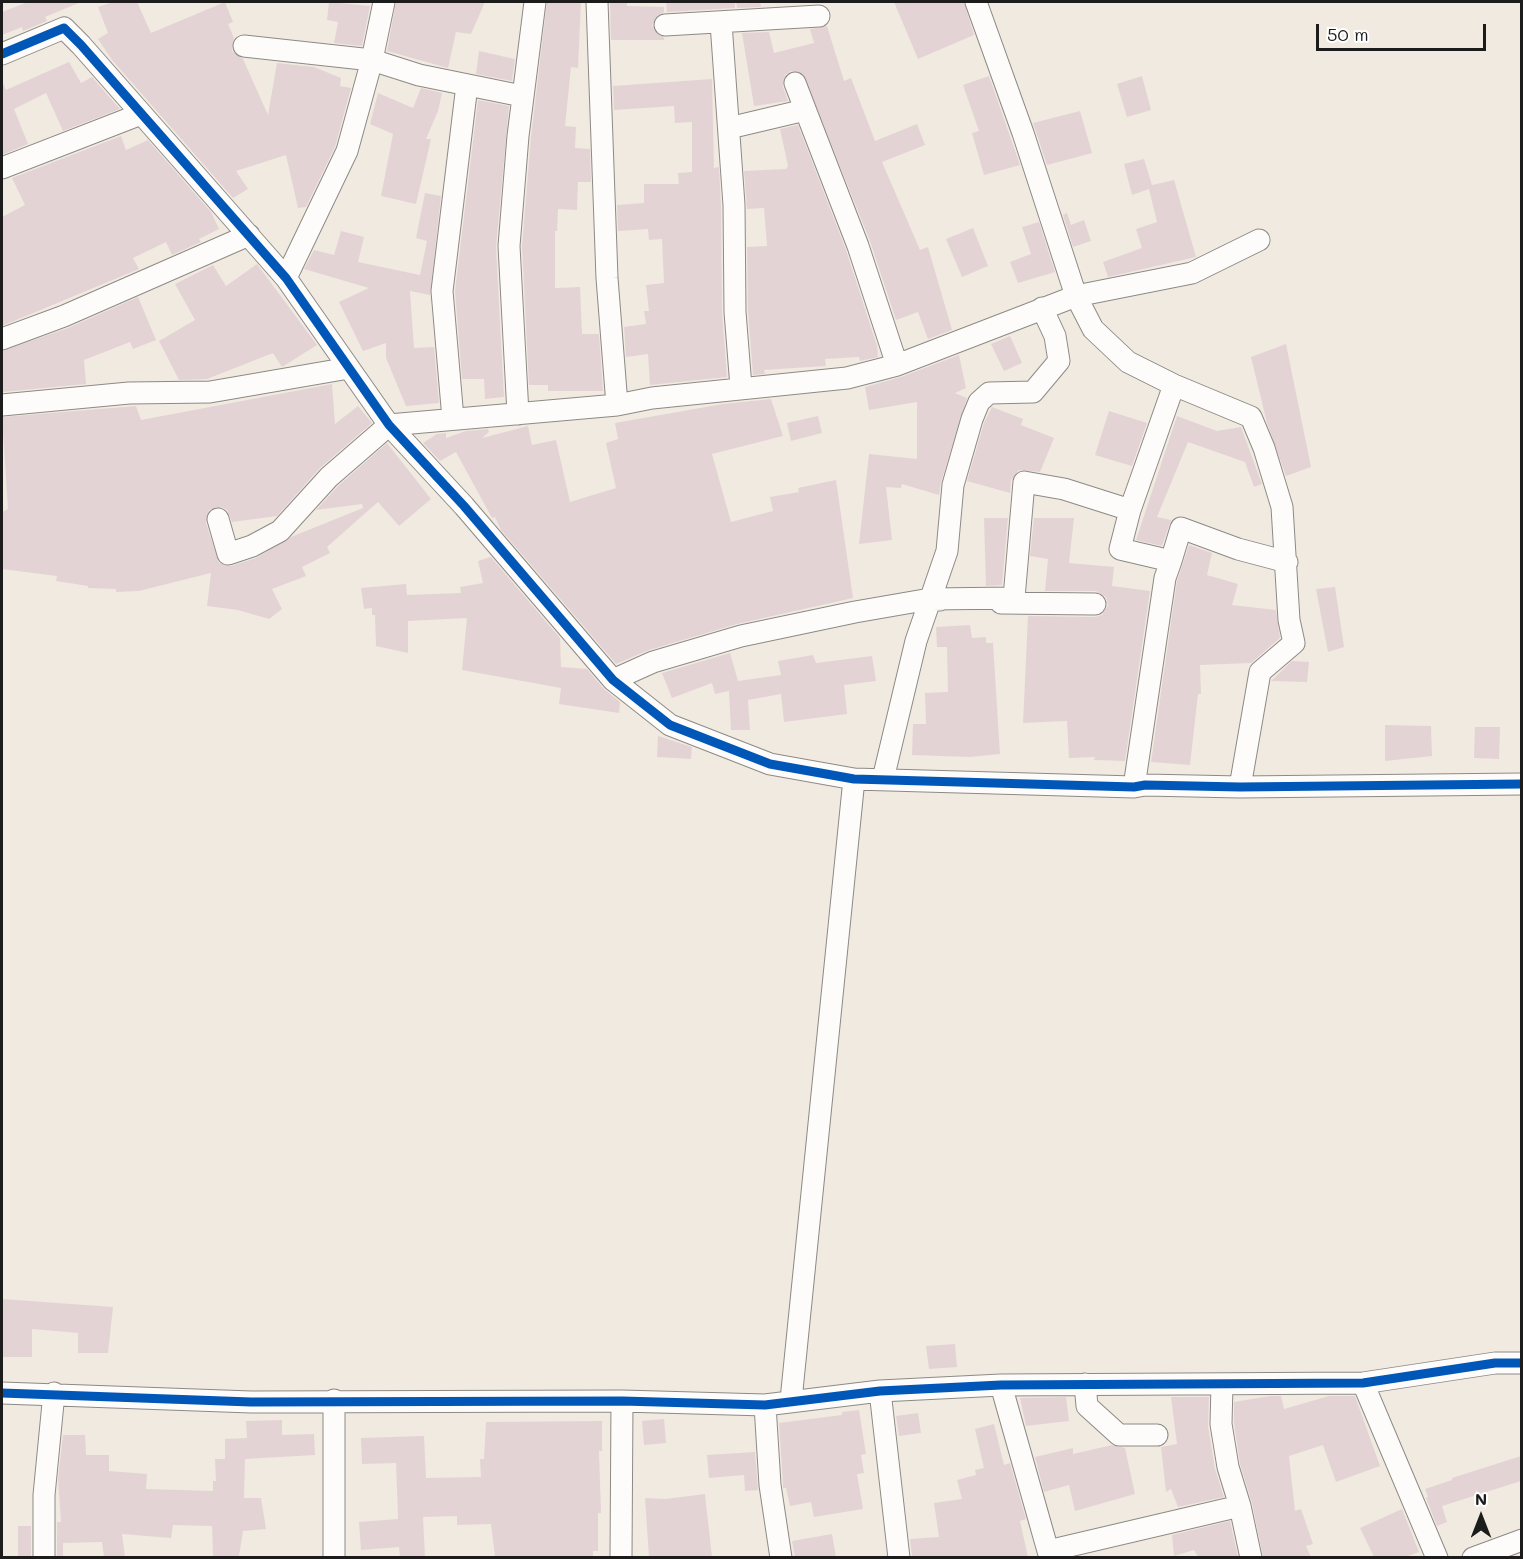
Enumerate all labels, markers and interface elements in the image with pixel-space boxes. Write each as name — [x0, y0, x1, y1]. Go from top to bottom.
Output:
scale bar — [1319, 12, 1488, 50]
text: 50 m — [1327, 22, 1369, 46]
north arrow — [1451, 1487, 1511, 1547]
text: N — [1475, 1488, 1487, 1509]

